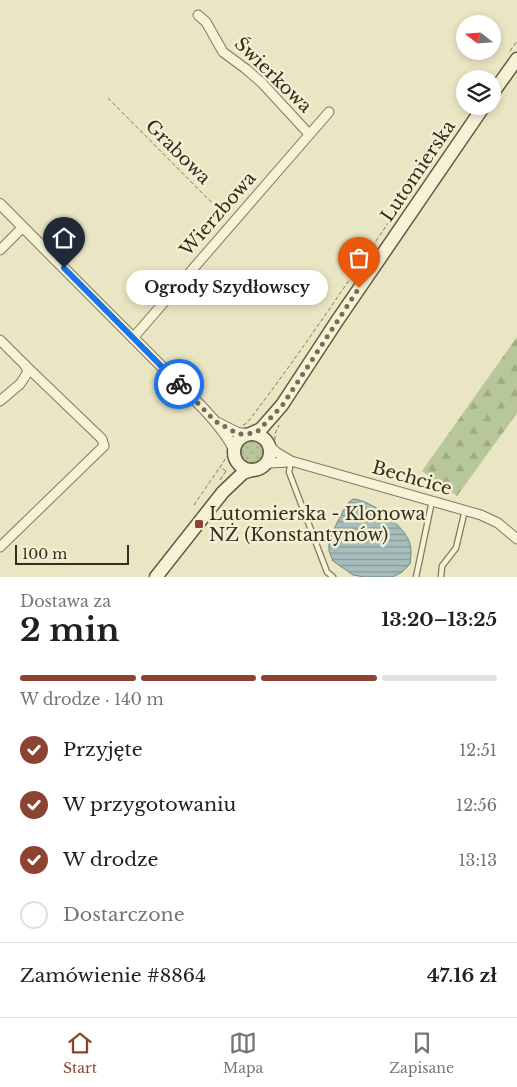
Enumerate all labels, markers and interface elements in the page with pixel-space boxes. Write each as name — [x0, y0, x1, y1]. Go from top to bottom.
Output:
north arrow — [456, 15, 501, 60]
map controls — [456, 15, 501, 115]
street label: Świerkowa — [230, 32, 317, 117]
button: layers — [456, 70, 501, 115]
street label: Grabowa — [141, 115, 215, 189]
street label: Lutomierska — [376, 116, 460, 226]
street label: Wierzbowa — [175, 167, 261, 261]
pin — [43, 217, 85, 268]
icon: home — [50, 224, 78, 252]
pin — [338, 237, 380, 288]
icon: bag — [345, 244, 373, 272]
callout: Ogrody Szydłowscy — [126, 270, 329, 306]
text: Ogrody Szydłowscy — [144, 277, 310, 297]
courier — [154, 359, 204, 409]
icon: bike — [165, 370, 193, 398]
street label: Bechcice — [370, 456, 454, 500]
place label: Lutomierska - Klonowa NŻ (Konstantynów) — [209, 503, 425, 546]
marker: Lutomierska - Klonowa NŻ (Konstantynów) — [193, 518, 205, 530]
scale bar — [15, 542, 129, 565]
text: 100 m — [22, 545, 67, 563]
text: Dostawa za — [20, 591, 111, 611]
text: 13:20–13:25 — [381, 608, 497, 631]
text: 2 min — [20, 610, 120, 650]
text: W drodze · 140 m — [20, 689, 164, 709]
icon: check — [20, 736, 48, 764]
text: Przyjęte — [63, 738, 143, 761]
text: 12:51 — [459, 740, 497, 760]
icon: check — [20, 791, 48, 819]
text: W przygotowaniu — [63, 793, 236, 816]
text: 12:56 — [456, 795, 497, 815]
icon: check — [20, 846, 48, 874]
text: W drodze — [63, 848, 158, 871]
text: 13:13 — [458, 850, 497, 870]
text: Dostarczone — [63, 903, 185, 926]
text: Zamówienie #8864 — [20, 964, 206, 987]
text: 47.16 zł — [427, 964, 497, 987]
tab: Start — [63, 1029, 97, 1077]
tab: Mapa — [223, 1029, 263, 1077]
tab: Zapisane — [389, 1029, 454, 1077]

